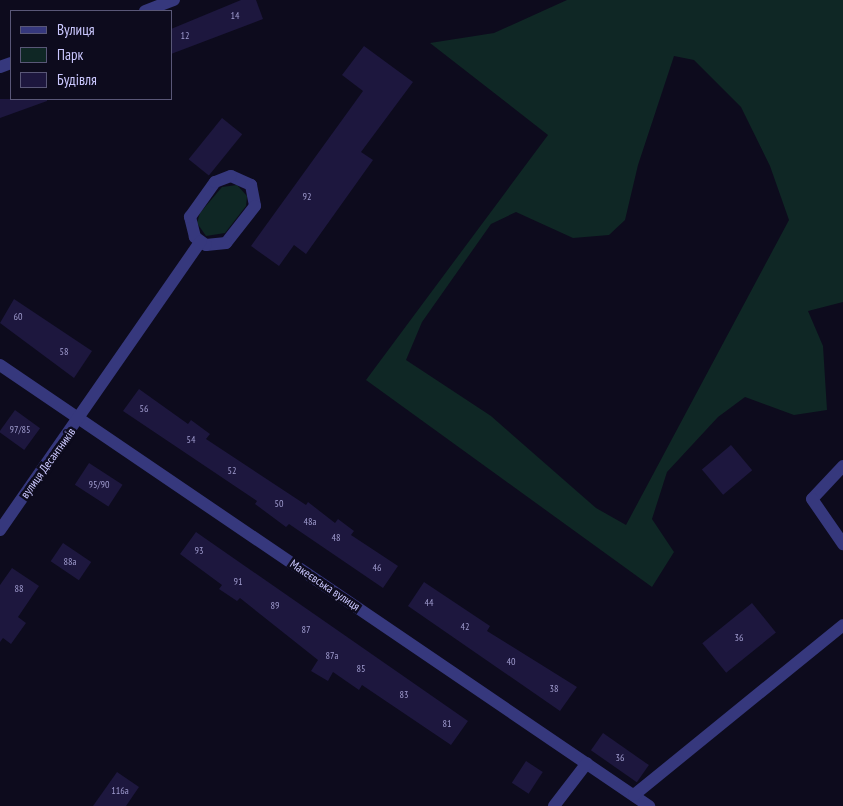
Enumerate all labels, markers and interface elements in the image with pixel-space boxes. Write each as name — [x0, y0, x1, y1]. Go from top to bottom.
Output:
legend — [10, 10, 172, 100]
house number: 14 — [231, 10, 239, 22]
text: Вулиця — [57, 20, 95, 39]
house number: 12 — [181, 30, 189, 42]
text: Парк — [57, 45, 83, 64]
text: Будівля — [57, 70, 97, 89]
house number: 92 — [303, 191, 311, 203]
house number: 60 — [14, 311, 22, 323]
house number: 58 — [60, 346, 68, 358]
house number: 56 — [140, 403, 148, 415]
house number: 97/85 — [10, 424, 30, 436]
street label: вулиця Десантників — [18, 425, 78, 501]
house number: 54 — [187, 434, 195, 446]
house number: 52 — [228, 465, 236, 477]
house number: 95/90 — [89, 479, 109, 491]
house number: 50 — [275, 498, 283, 510]
house number: 48а — [304, 516, 316, 528]
house number: 48 — [332, 532, 340, 544]
house number: 93 — [195, 545, 203, 557]
house number: 88а — [64, 556, 76, 568]
street label: Макеєвська вулиця — [287, 556, 363, 614]
house number: 46 — [373, 562, 381, 574]
house number: 91 — [234, 576, 242, 588]
house number: 88 — [15, 583, 23, 595]
house number: 44 — [425, 597, 433, 609]
house number: 89 — [271, 600, 279, 612]
house number: 42 — [461, 621, 469, 633]
house number: 87 — [302, 624, 310, 636]
house number: 36 — [735, 632, 743, 644]
house number: 87а — [326, 650, 338, 662]
house number: 40 — [507, 656, 515, 668]
house number: 85 — [357, 663, 365, 675]
house number: 38 — [550, 683, 558, 695]
house number: 83 — [400, 689, 408, 701]
house number: 81 — [443, 718, 451, 730]
house number: 36 — [616, 752, 624, 764]
house number: 116а — [111, 785, 129, 797]

